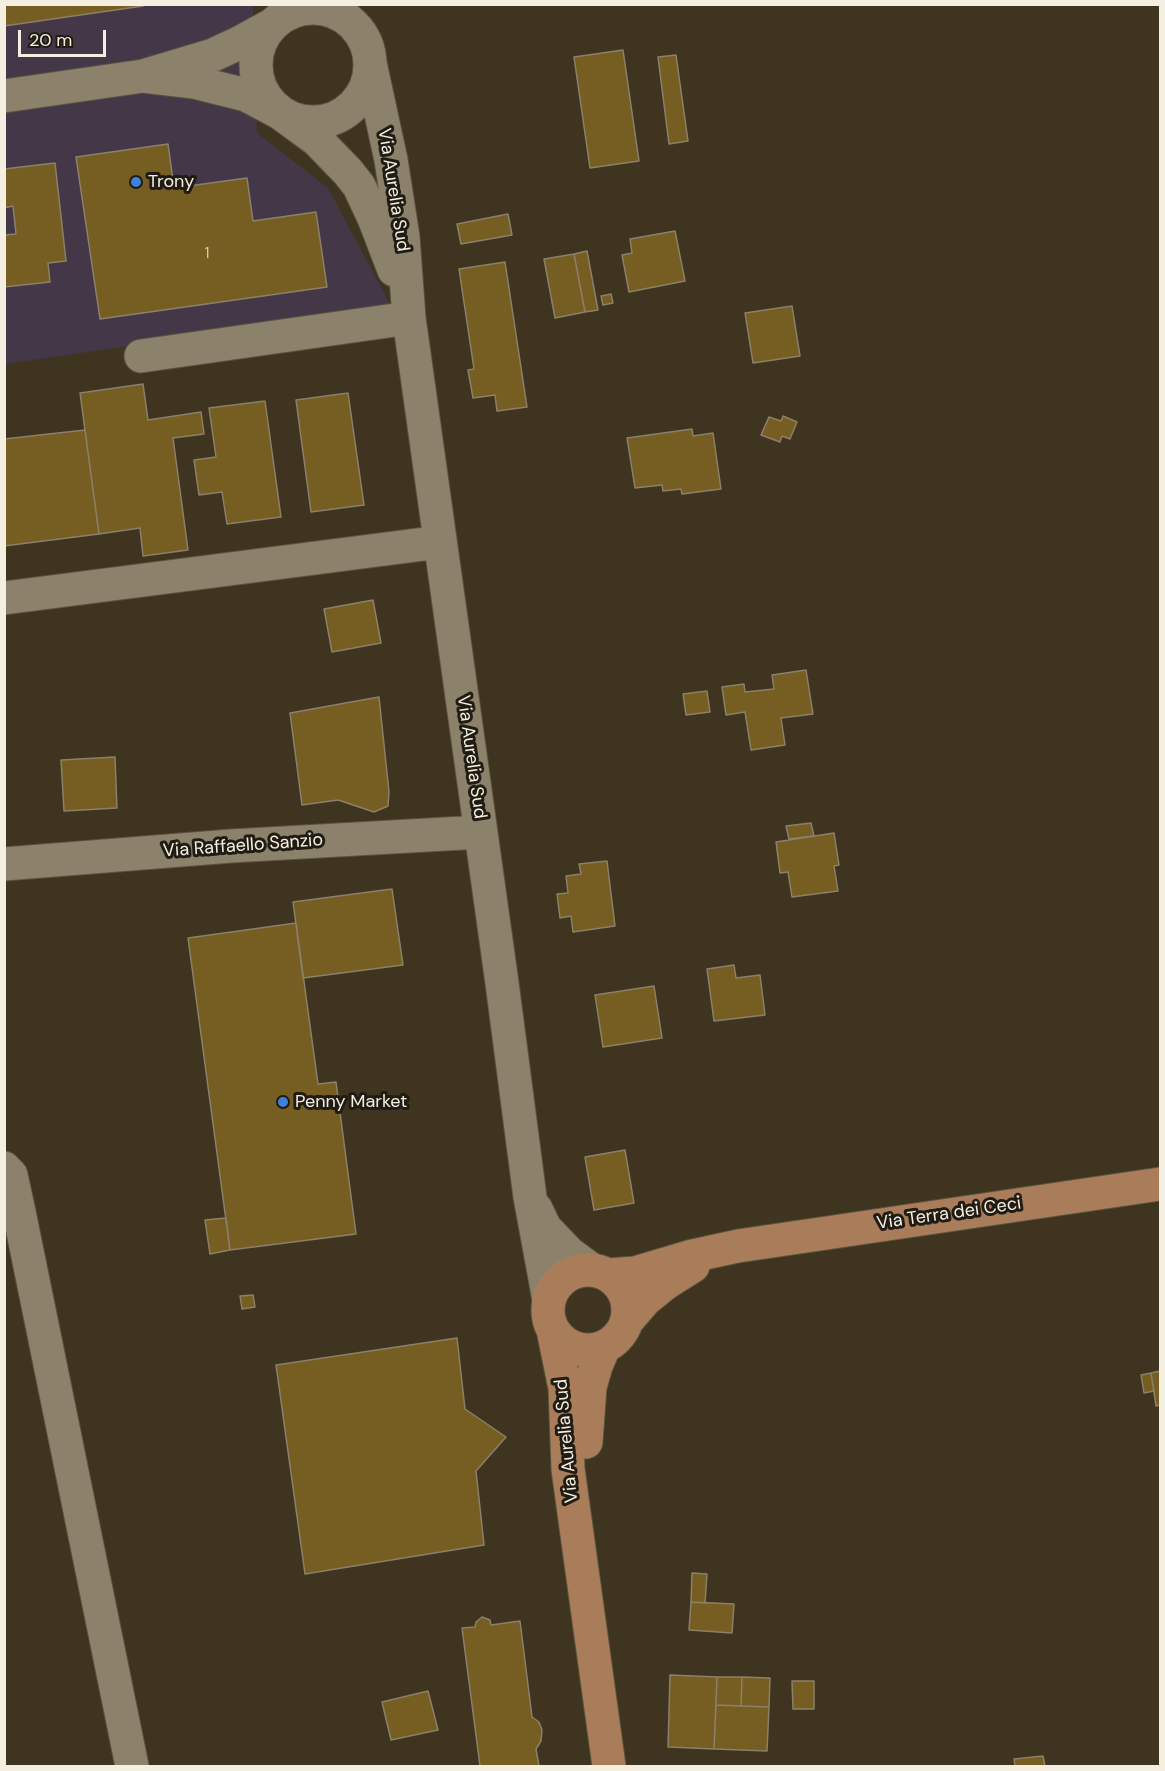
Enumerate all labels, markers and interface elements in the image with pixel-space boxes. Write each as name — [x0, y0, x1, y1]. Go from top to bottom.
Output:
scale bar — [21, 18, 110, 56]
text: 20 m — [29, 28, 72, 52]
street label: Via Aurelia Sud — [373, 127, 413, 253]
place label: Trony — [148, 171, 194, 193]
marker: Trony — [129, 175, 143, 189]
house number: 1 — [205, 245, 209, 263]
street label: Via Aurelia Sud — [452, 694, 490, 820]
street label: Via Raffaello Sanzio — [162, 830, 324, 862]
place label: Penny Market — [295, 1091, 407, 1113]
marker: Penny Market — [276, 1095, 290, 1109]
street label: Via Terra dei Ceci — [875, 1193, 1023, 1235]
street label: Via Aurelia Sud — [551, 1378, 583, 1504]

